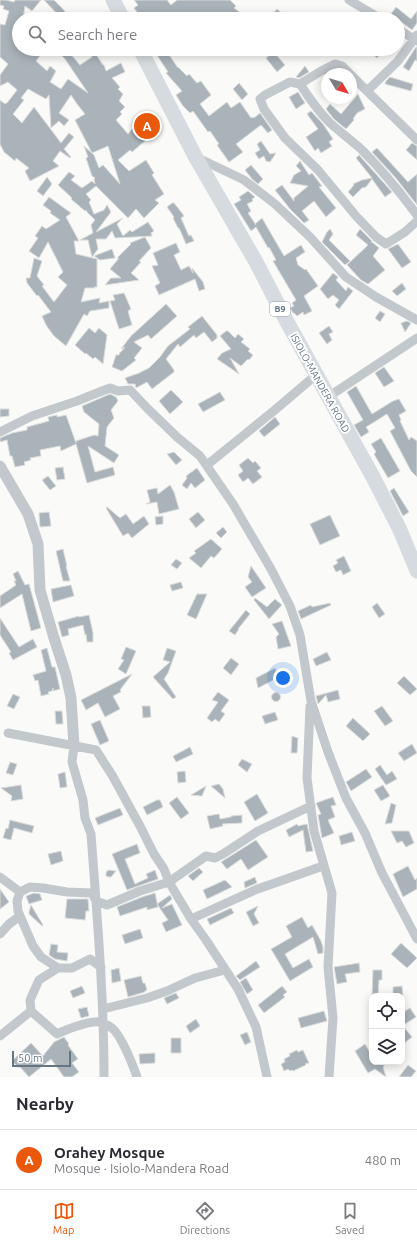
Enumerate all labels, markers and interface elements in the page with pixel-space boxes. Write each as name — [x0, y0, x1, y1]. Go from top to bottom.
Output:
search box — [12, 12, 405, 56]
icon: search — [26, 23, 48, 45]
text: Search here — [58, 26, 137, 43]
north arrow — [321, 68, 357, 104]
pin: A — [134, 111, 160, 141]
road number: B9 — [270, 302, 290, 316]
street label: ISIOLO-MANDERA ROAD — [288, 332, 352, 434]
your location — [273, 668, 293, 688]
map controls — [369, 993, 405, 1065]
button: locate — [369, 993, 405, 1029]
button: layers — [369, 1029, 405, 1065]
scale bar — [12, 1049, 71, 1068]
text: 50 m — [18, 1052, 42, 1064]
text: Nearby — [16, 1094, 74, 1113]
text: Orahey Mosque — [54, 1144, 165, 1161]
text: A — [24, 1153, 34, 1167]
text: 480 m — [365, 1153, 401, 1167]
text: Mosque · Isiolo-Mandera Road — [54, 1161, 229, 1175]
tab: Map — [53, 1200, 75, 1236]
tab: Directions — [180, 1200, 230, 1236]
tab: Saved — [335, 1200, 364, 1236]

